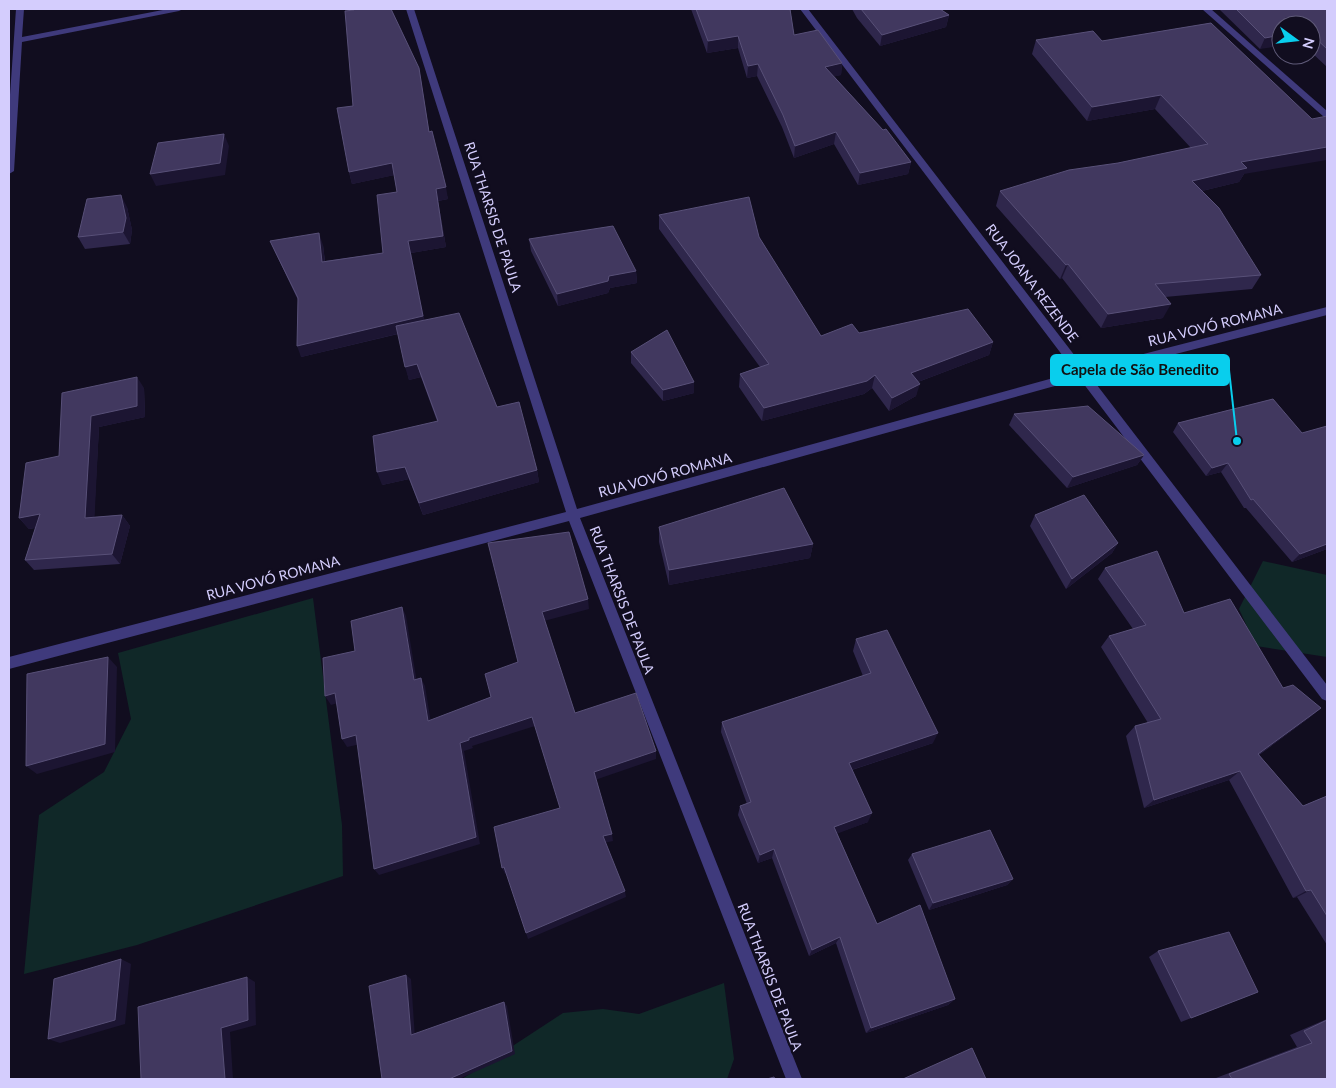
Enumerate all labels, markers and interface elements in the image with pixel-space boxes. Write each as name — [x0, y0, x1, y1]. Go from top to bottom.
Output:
north arrow — [1271, 15, 1321, 65]
text: N — [1299, 36, 1319, 51]
street label: RUA THARSIS DE PAULA — [461, 140, 526, 295]
street label: RUA JOANA REZENDE — [982, 220, 1082, 345]
street label: RUA VOVÓ ROMANA — [1146, 300, 1284, 349]
callout: Capela de São Benedito — [1051, 355, 1229, 385]
text: Capela de São Benedito — [1061, 360, 1219, 378]
street label: RUA VOVÓ ROMANA — [596, 448, 734, 501]
street label: RUA THARSIS DE PAULA — [586, 523, 659, 677]
street label: RUA VOVÓ ROMANA — [204, 551, 342, 604]
street label: RUA THARSIS DE PAULA — [734, 900, 807, 1054]

